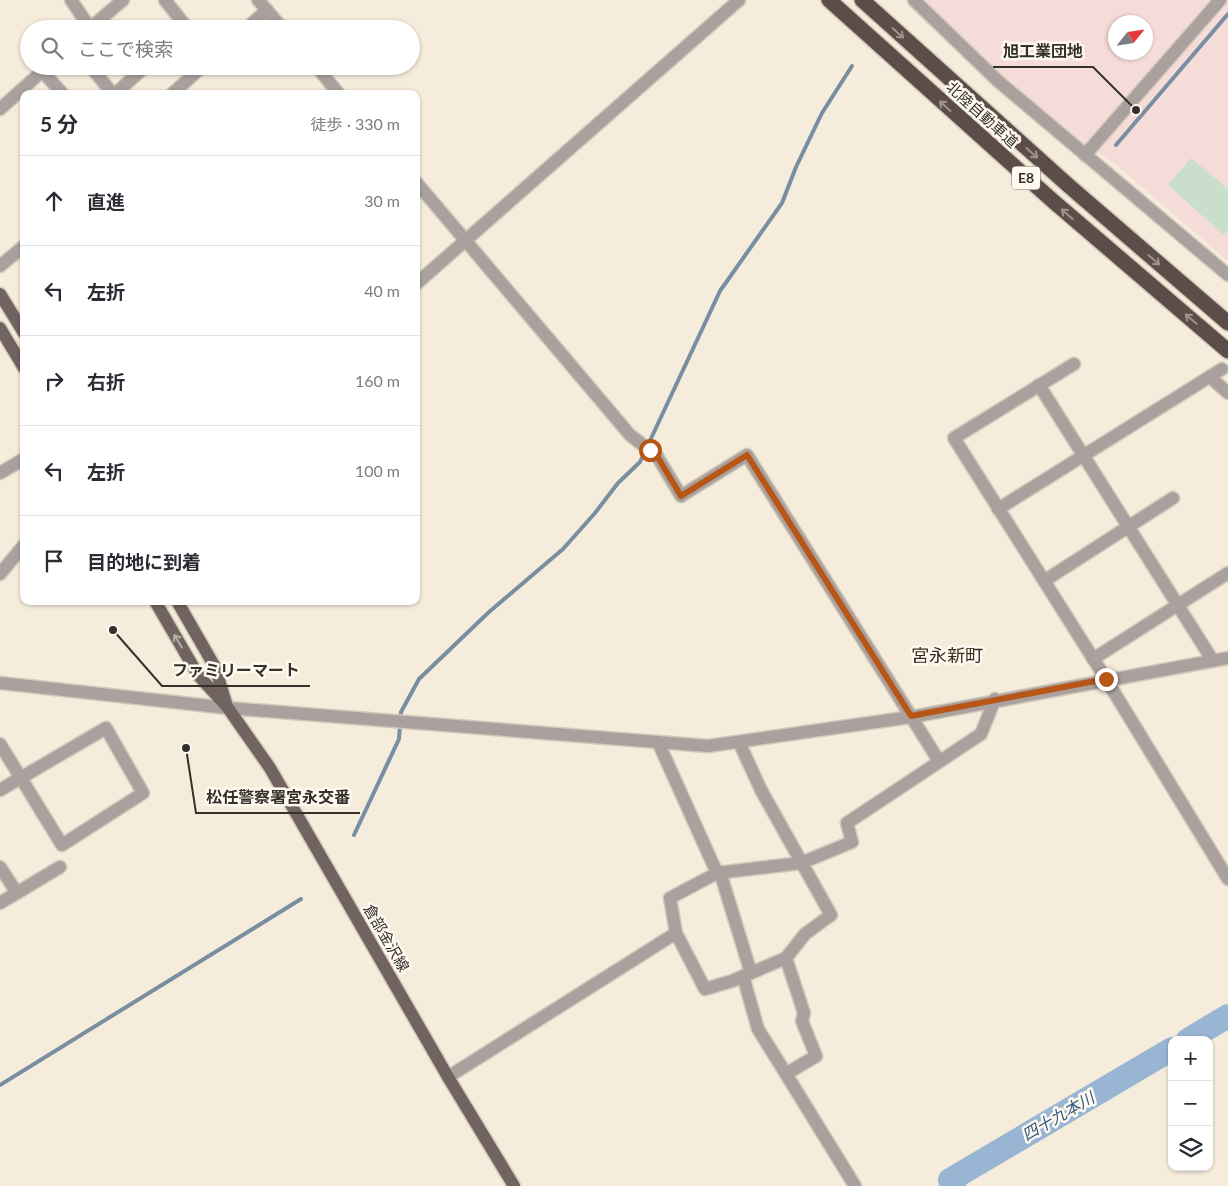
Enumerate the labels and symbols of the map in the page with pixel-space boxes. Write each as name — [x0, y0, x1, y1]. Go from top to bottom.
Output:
north arrow — [1108, 15, 1153, 60]
one-way arrow — [891, 27, 904, 39]
callout: 旭工業団地 — [993, 36, 1093, 67]
text: 旭工業団地 — [1003, 41, 1083, 60]
street label: 北陸自動車道 — [943, 77, 1022, 151]
one-way arrow — [939, 100, 952, 112]
one-way arrow — [1025, 147, 1038, 159]
road number: E8 — [1012, 167, 1040, 190]
one-way arrow — [1061, 208, 1074, 219]
one-way arrow — [1147, 254, 1160, 265]
one-way arrow — [1184, 314, 1197, 325]
route start — [639, 439, 662, 462]
one-way arrow — [173, 634, 183, 648]
district label: 宮永新町 — [911, 644, 983, 666]
callout: ファミリーマート — [162, 655, 310, 686]
text: ファミリーマート — [172, 660, 300, 679]
route end — [1095, 668, 1118, 691]
callout: 松任警察署宮永交番 — [196, 782, 360, 813]
text: 松任警察署宮永交番 — [206, 787, 350, 806]
street label: 倉部金沢線 — [360, 901, 413, 974]
water label: 四十九本川 — [1018, 1086, 1099, 1144]

